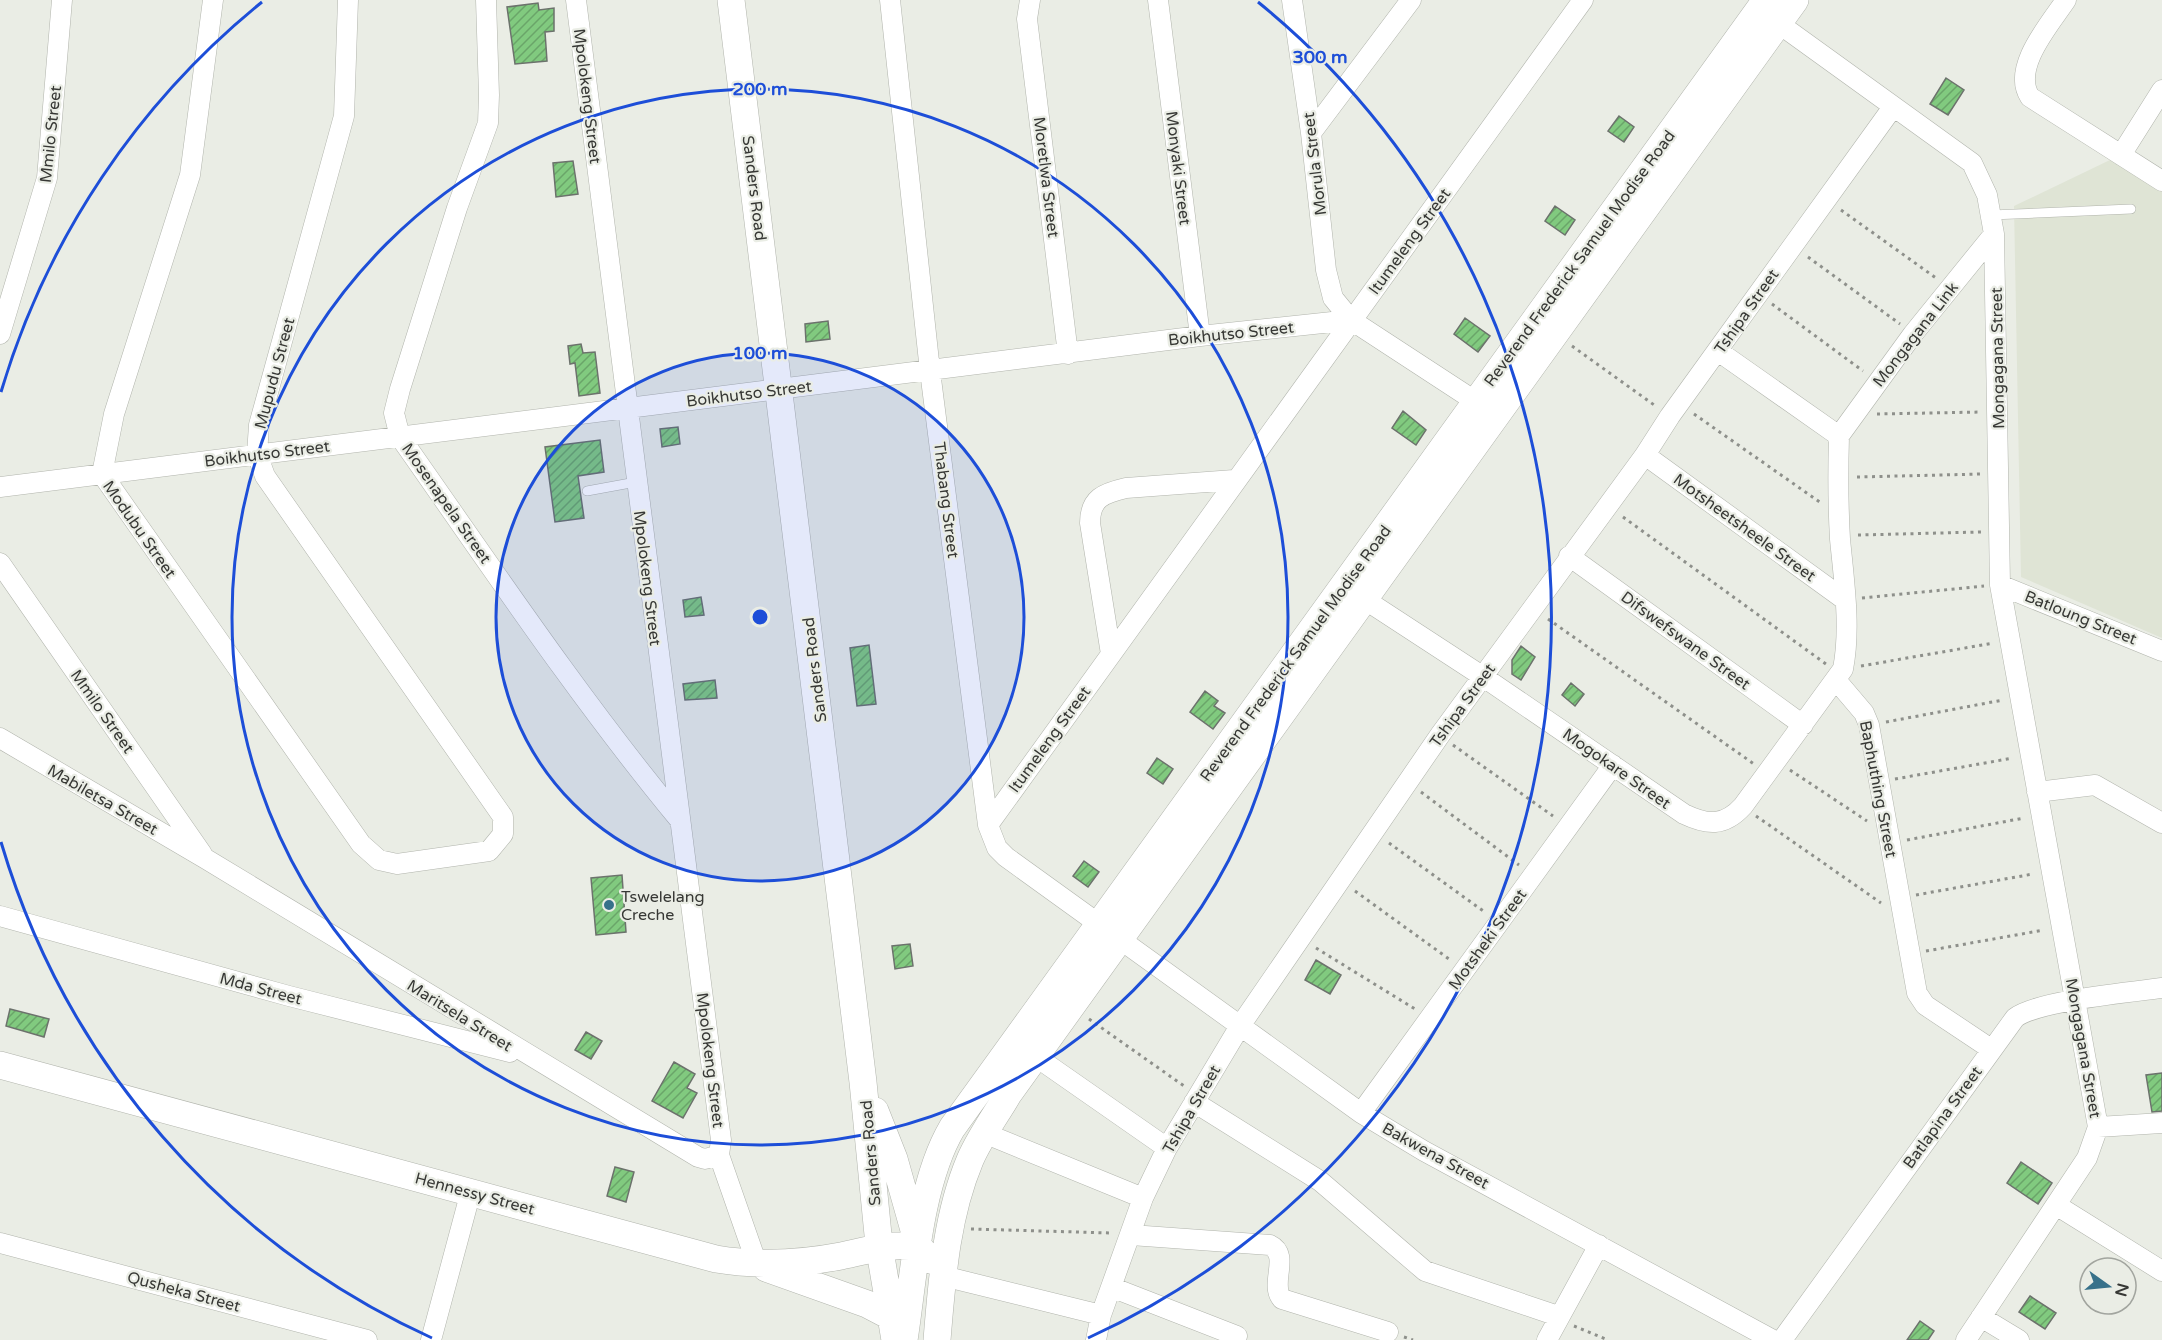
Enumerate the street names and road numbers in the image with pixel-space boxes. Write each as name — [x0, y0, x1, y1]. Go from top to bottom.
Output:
street label: Mpolokeng Street — [569, 27, 605, 165]
street label: Mmilo Street — [36, 85, 66, 184]
street label: Monyaki Street — [1161, 110, 1195, 226]
street label: Morula Street — [1299, 111, 1331, 217]
street label: Moretlwa Street — [1029, 116, 1063, 239]
street label: Reverend Frederick Samuel Modise Road — [1480, 126, 1680, 391]
street label: Sanders Road — [738, 134, 770, 242]
street label: Itumeleng Street — [1364, 184, 1455, 299]
street label: Tshipa Street — [1710, 265, 1783, 358]
street label: Mongagana Link — [1869, 278, 1963, 391]
street label: Mongagana Street — [1987, 287, 2009, 429]
street label: Mupudu Street — [250, 315, 299, 431]
street label: Boikhutso Street — [1167, 317, 1295, 351]
street label: Boikhutso Street — [685, 376, 813, 412]
street label: Boikhutso Street — [203, 436, 331, 472]
street label: Mosenapela Street — [397, 439, 495, 568]
street label: Thabang Street — [929, 441, 963, 560]
street label: Motsheetsheele Street — [1669, 469, 1820, 586]
street label: Modubu Street — [98, 477, 180, 582]
street label: Mpolokeng Street — [629, 509, 665, 647]
street label: Reverend Frederick Samuel Modise Road — [1196, 521, 1396, 786]
street label: Batloung Street — [2022, 586, 2140, 650]
street label: Difswefswane Street — [1617, 587, 1754, 695]
street label: Sanders Road — [799, 616, 831, 724]
street label: Tshipa Street — [1426, 660, 1500, 751]
street label: Mmilo Street — [66, 666, 138, 757]
street label: Itumeleng Street — [1004, 682, 1095, 797]
street label: Baphuthing Street — [1855, 719, 1901, 859]
street label: Mogokare Street — [1559, 724, 1674, 813]
street label: Mabiletsa Street — [44, 760, 161, 840]
street label: Motsheki Street — [1444, 885, 1531, 994]
street label: Mda Street — [217, 968, 304, 1010]
street label: Maritsela Street — [403, 975, 516, 1056]
street label: Mongagana Street — [2061, 977, 2105, 1120]
street label: Mpolokeng Street — [692, 991, 728, 1129]
street label: Tshipa Street — [1158, 1062, 1225, 1157]
street label: Batlapina Street — [1899, 1062, 1987, 1173]
street label: Sanders Road — [856, 1099, 886, 1207]
street label: Bakwena Street — [1379, 1118, 1492, 1193]
street label: Hennessy Street — [413, 1168, 537, 1220]
street label: Qusheka Street — [125, 1267, 243, 1317]

